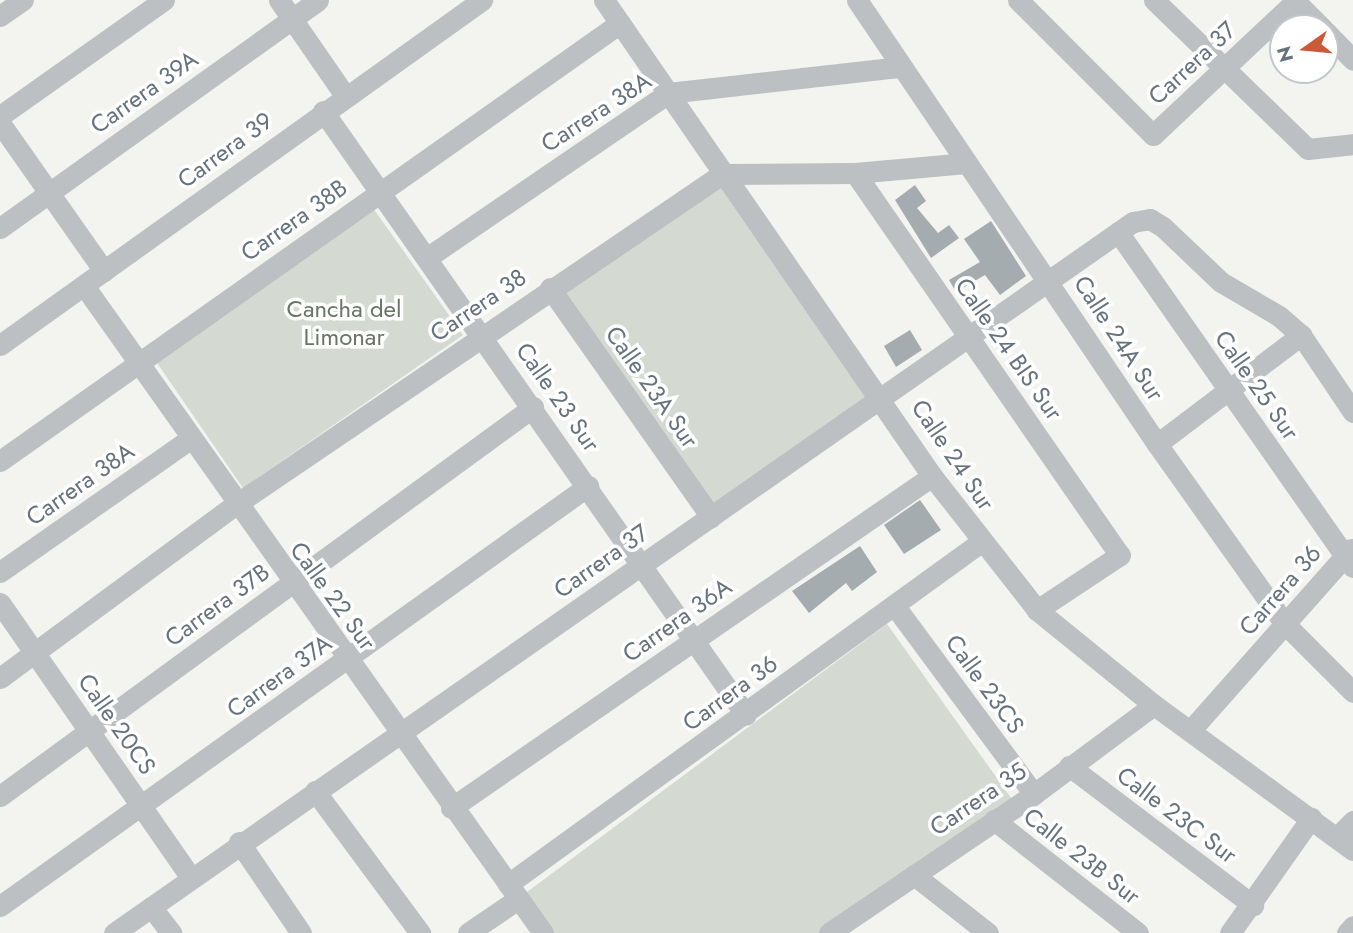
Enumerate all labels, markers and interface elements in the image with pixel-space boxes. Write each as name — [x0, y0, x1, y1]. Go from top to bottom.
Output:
north arrow — [1269, 14, 1339, 84]
street label: Carrera 37 — [1142, 15, 1242, 111]
text: N — [1270, 43, 1300, 65]
street label: Carrera 39A — [85, 44, 203, 140]
street label: Carrera 38A — [536, 66, 656, 158]
street label: Carrera 39 — [172, 106, 278, 194]
street label: Carrera 38B — [235, 173, 353, 267]
street label: Carrera 38 — [425, 262, 531, 348]
street label: Calle 24A Sur — [1068, 270, 1170, 406]
street label: Calle 24 BIS Sur — [949, 272, 1069, 426]
park label: Cancha del Limonar — [287, 295, 401, 351]
street label: Calle 23A Sur — [599, 321, 705, 453]
street label: Calle 25 Sur — [1209, 325, 1305, 445]
street label: Calle 23 Sur — [510, 337, 606, 457]
street label: Calle 24 Sur — [905, 394, 1001, 516]
street label: Carrera 38A — [20, 436, 140, 532]
street label: Carrera 37 — [548, 518, 654, 604]
street label: Calle 22 Sur — [284, 536, 382, 656]
street label: Carrera 36 — [1233, 539, 1327, 641]
street label: Carrera 37B — [159, 557, 275, 653]
street label: Carrera 36A — [617, 572, 737, 668]
street label: Carrera 37A — [221, 628, 337, 724]
street label: Calle 23CS — [940, 629, 1030, 739]
street label: Carrera 36 — [677, 649, 783, 737]
street label: Calle 20CS — [72, 668, 162, 780]
street label: Carrera 35 — [924, 756, 1032, 842]
street label: Calle 23C Sur — [1111, 760, 1243, 870]
street label: Calle 23B Sur — [1018, 802, 1146, 910]

